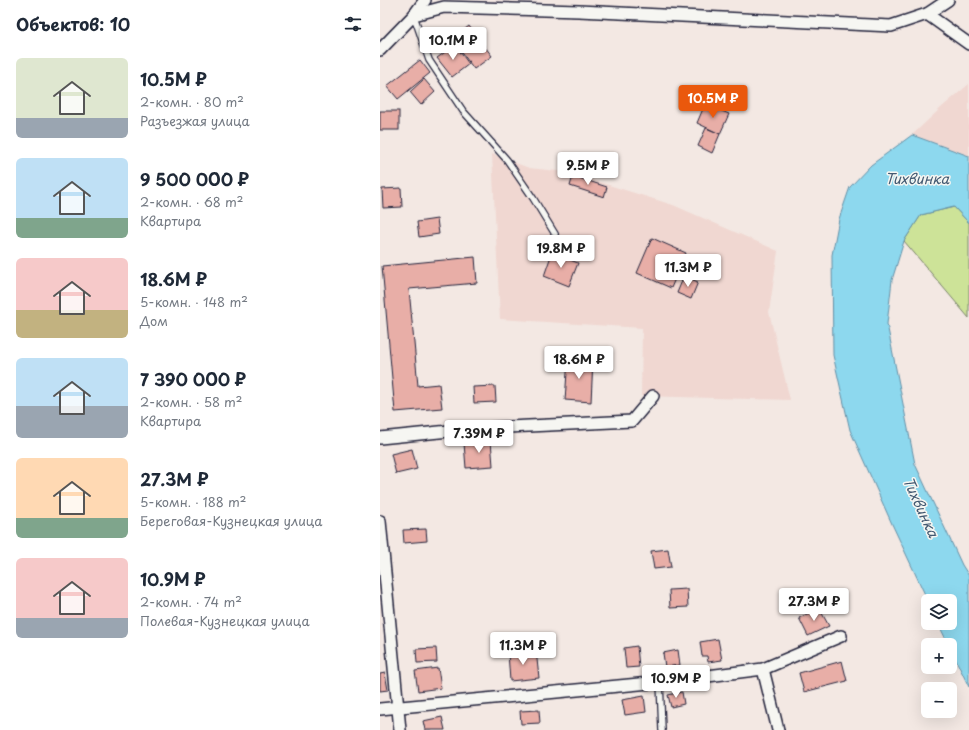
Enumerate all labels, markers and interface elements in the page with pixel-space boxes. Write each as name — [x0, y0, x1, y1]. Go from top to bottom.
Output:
text: Объектов: 10 — [16, 11, 130, 37]
icon: filters — [342, 13, 364, 35]
pin: 10.1M ₽ — [416, 27, 490, 61]
text: 10.1M ₽ — [429, 30, 477, 49]
text: 10.5M ₽ — [140, 66, 207, 92]
icon: home — [48, 74, 96, 122]
pin: 10.5M ₽ — [676, 85, 750, 119]
text: 10.5M ₽ — [687, 88, 739, 107]
text: 2-комн. · 80 m² — [140, 92, 244, 111]
text: Разъезжая улица — [140, 111, 250, 130]
pin: 9.5M ₽ — [555, 152, 621, 186]
text: 9.5M ₽ — [566, 155, 610, 174]
text: 9 500 000 ₽ — [140, 166, 249, 192]
water label: Тихвинка — [885, 168, 951, 189]
icon: home — [48, 174, 96, 222]
text: 2-комн. · 68 m² — [140, 192, 244, 211]
text: Квартира — [140, 211, 201, 230]
pin: 19.8M ₽ — [524, 235, 598, 269]
text: 19.8M ₽ — [537, 238, 585, 257]
pin: 11.3M ₽ — [651, 254, 725, 288]
text: 11.3M ₽ — [664, 257, 712, 276]
text: 18.6M ₽ — [140, 266, 207, 292]
icon: home — [48, 274, 96, 322]
text: 5-комн. · 148 m² — [140, 292, 248, 311]
text: Дом — [140, 311, 168, 330]
pin: 18.6M ₽ — [542, 346, 616, 380]
text: 18.6M ₽ — [553, 349, 605, 368]
text: 7 390 000 ₽ — [140, 366, 246, 392]
icon: home — [48, 374, 96, 422]
text: 2-комн. · 58 m² — [140, 392, 242, 411]
text: Квартира — [140, 411, 201, 430]
pin: 7.39M ₽ — [442, 420, 516, 454]
text: 7.39M ₽ — [453, 423, 505, 442]
text: 27.3M ₽ — [140, 466, 209, 492]
water label: Тихвинка — [898, 473, 945, 542]
icon: home — [48, 474, 96, 522]
text: 5-комн. · 188 m² — [140, 492, 247, 511]
text: Береговая-Кузнецкая улица — [140, 511, 323, 530]
text: 10.9M ₽ — [140, 566, 206, 592]
icon: home — [48, 574, 96, 622]
pin: 27.3M ₽ — [777, 588, 851, 622]
text: 27.3M ₽ — [788, 591, 840, 610]
text: 2-комн. · 74 m² — [140, 592, 242, 611]
map controls — [921, 594, 957, 718]
button: layers — [921, 594, 957, 630]
text: Полевая-Кузнецкая улица — [140, 611, 310, 630]
pin: 11.3M ₽ — [486, 632, 560, 666]
text: 11.3M ₽ — [499, 635, 547, 654]
button: + — [921, 638, 957, 674]
pin: 10.9M ₽ — [639, 665, 713, 699]
text: 10.9M ₽ — [651, 668, 701, 687]
button: − — [921, 682, 957, 718]

